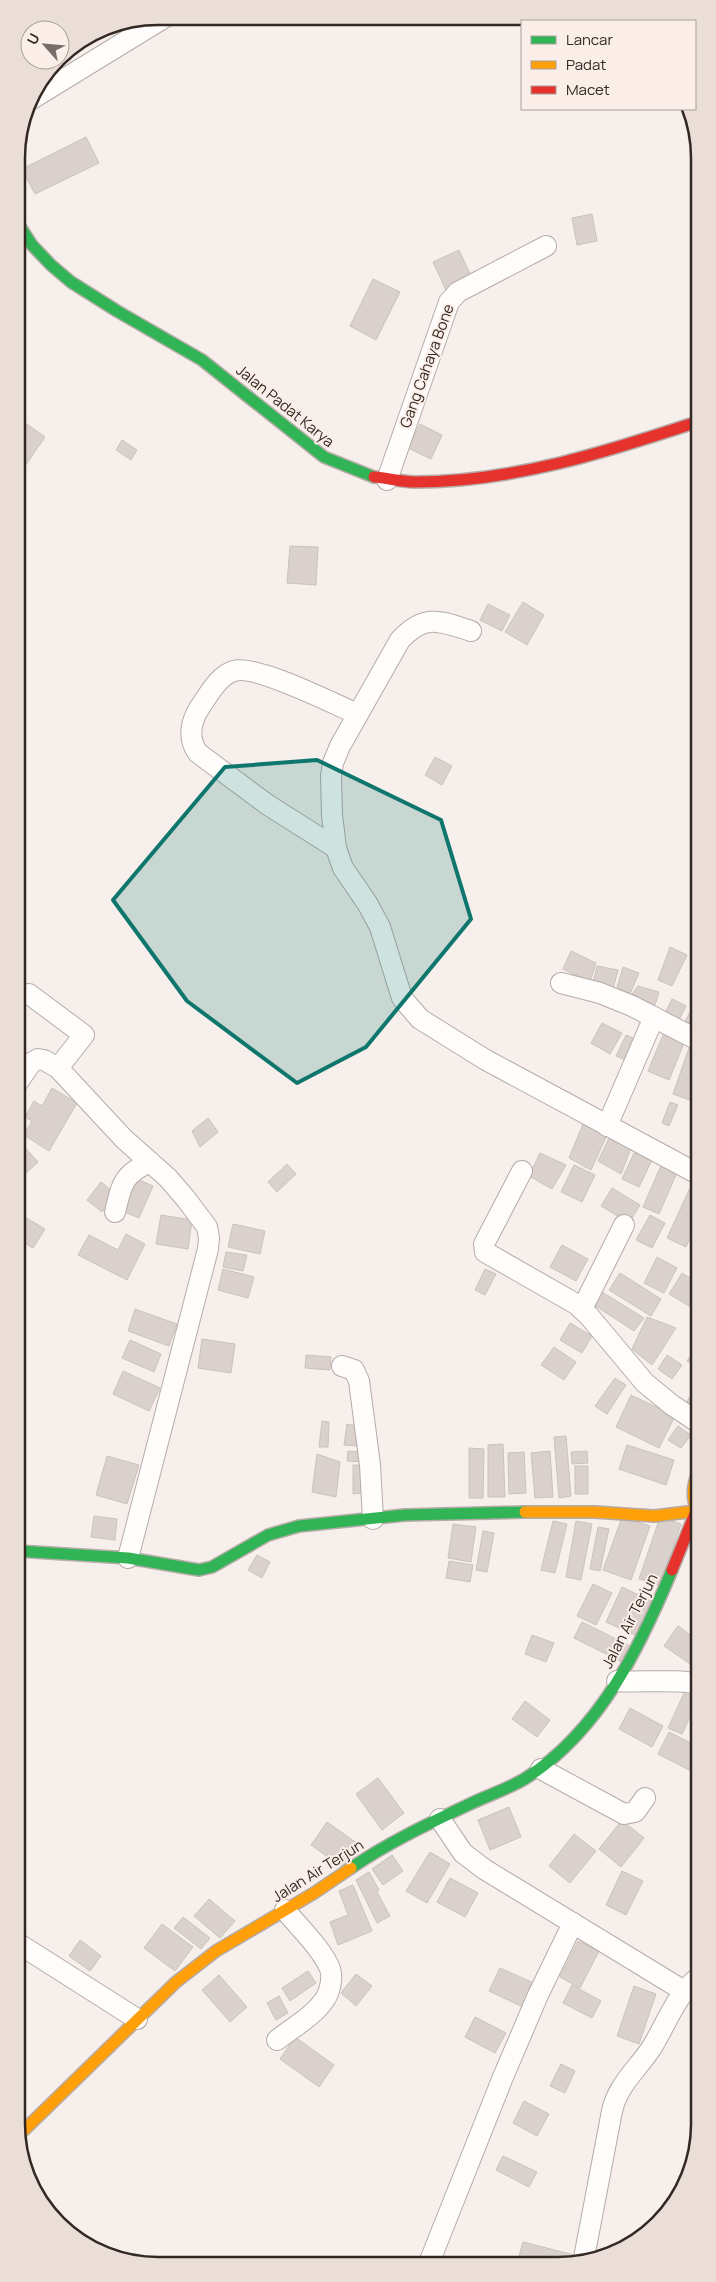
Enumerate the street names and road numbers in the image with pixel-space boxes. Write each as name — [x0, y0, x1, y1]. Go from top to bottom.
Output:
street label: Gang Cahaya Bone — [394, 301, 459, 431]
street label: Jalan Padat Karya — [232, 359, 339, 452]
street label: Jalan Air Terjun — [597, 1570, 663, 1672]
street label: Jalan Air Terjun — [268, 1834, 367, 1907]

